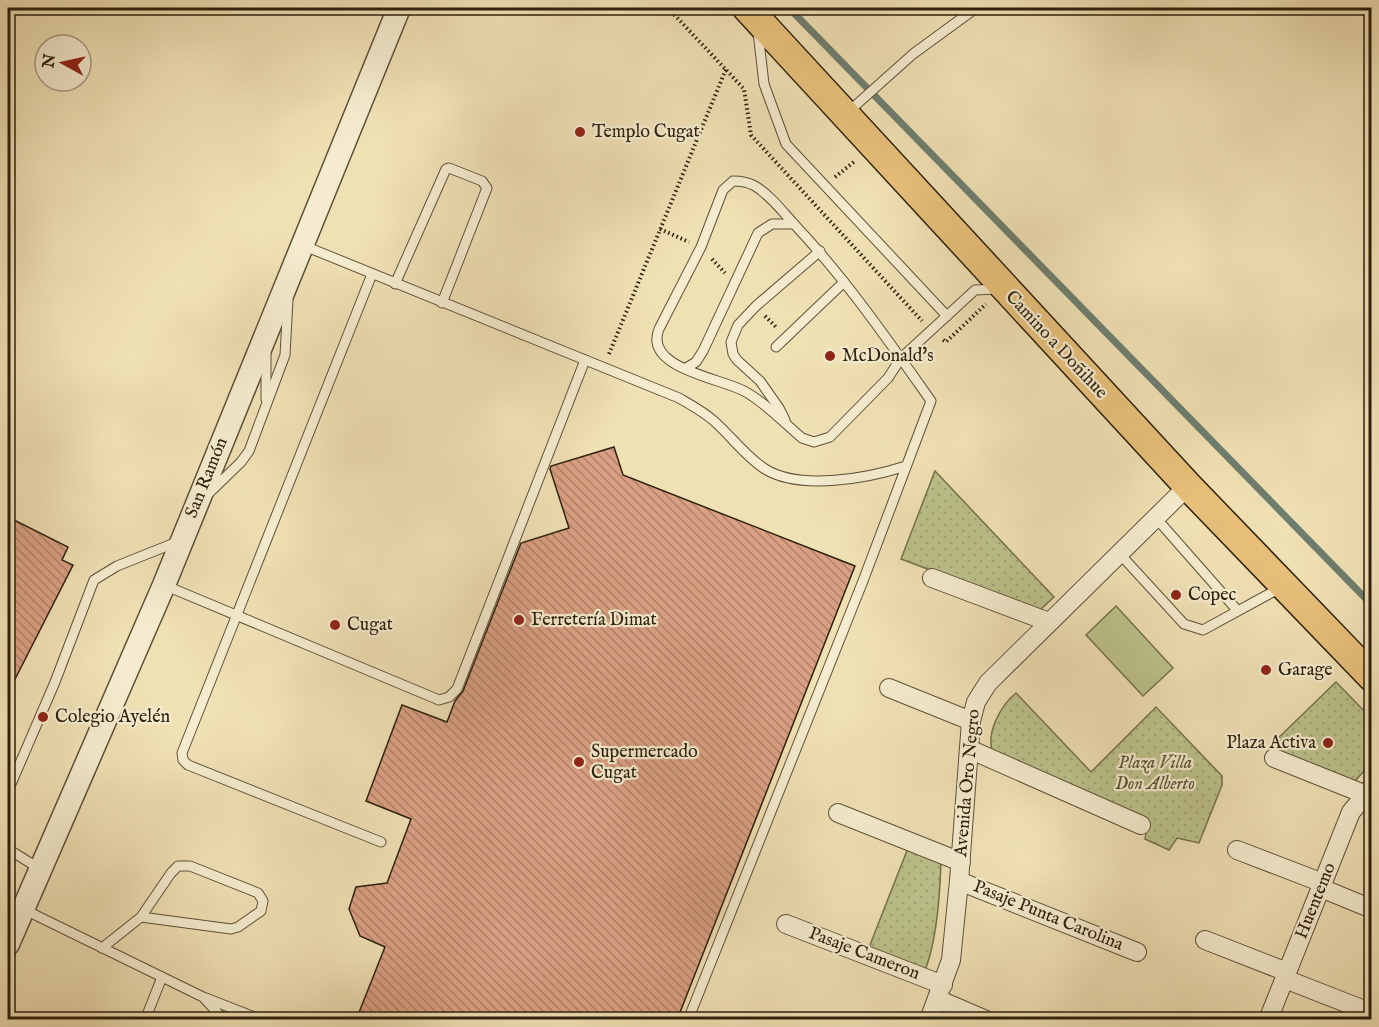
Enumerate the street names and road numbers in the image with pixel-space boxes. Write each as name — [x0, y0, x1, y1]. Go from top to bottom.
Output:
street label: Camino a Doñihue — [1000, 286, 1112, 404]
street label: San Ramón — [180, 434, 234, 522]
street label: Avenida Oro Negro — [950, 708, 986, 859]
street label: Huentemo — [1290, 859, 1342, 943]
street label: Pasaje Punta Carolina — [970, 875, 1127, 957]
street label: Pasaje Cameron — [805, 922, 923, 986]

